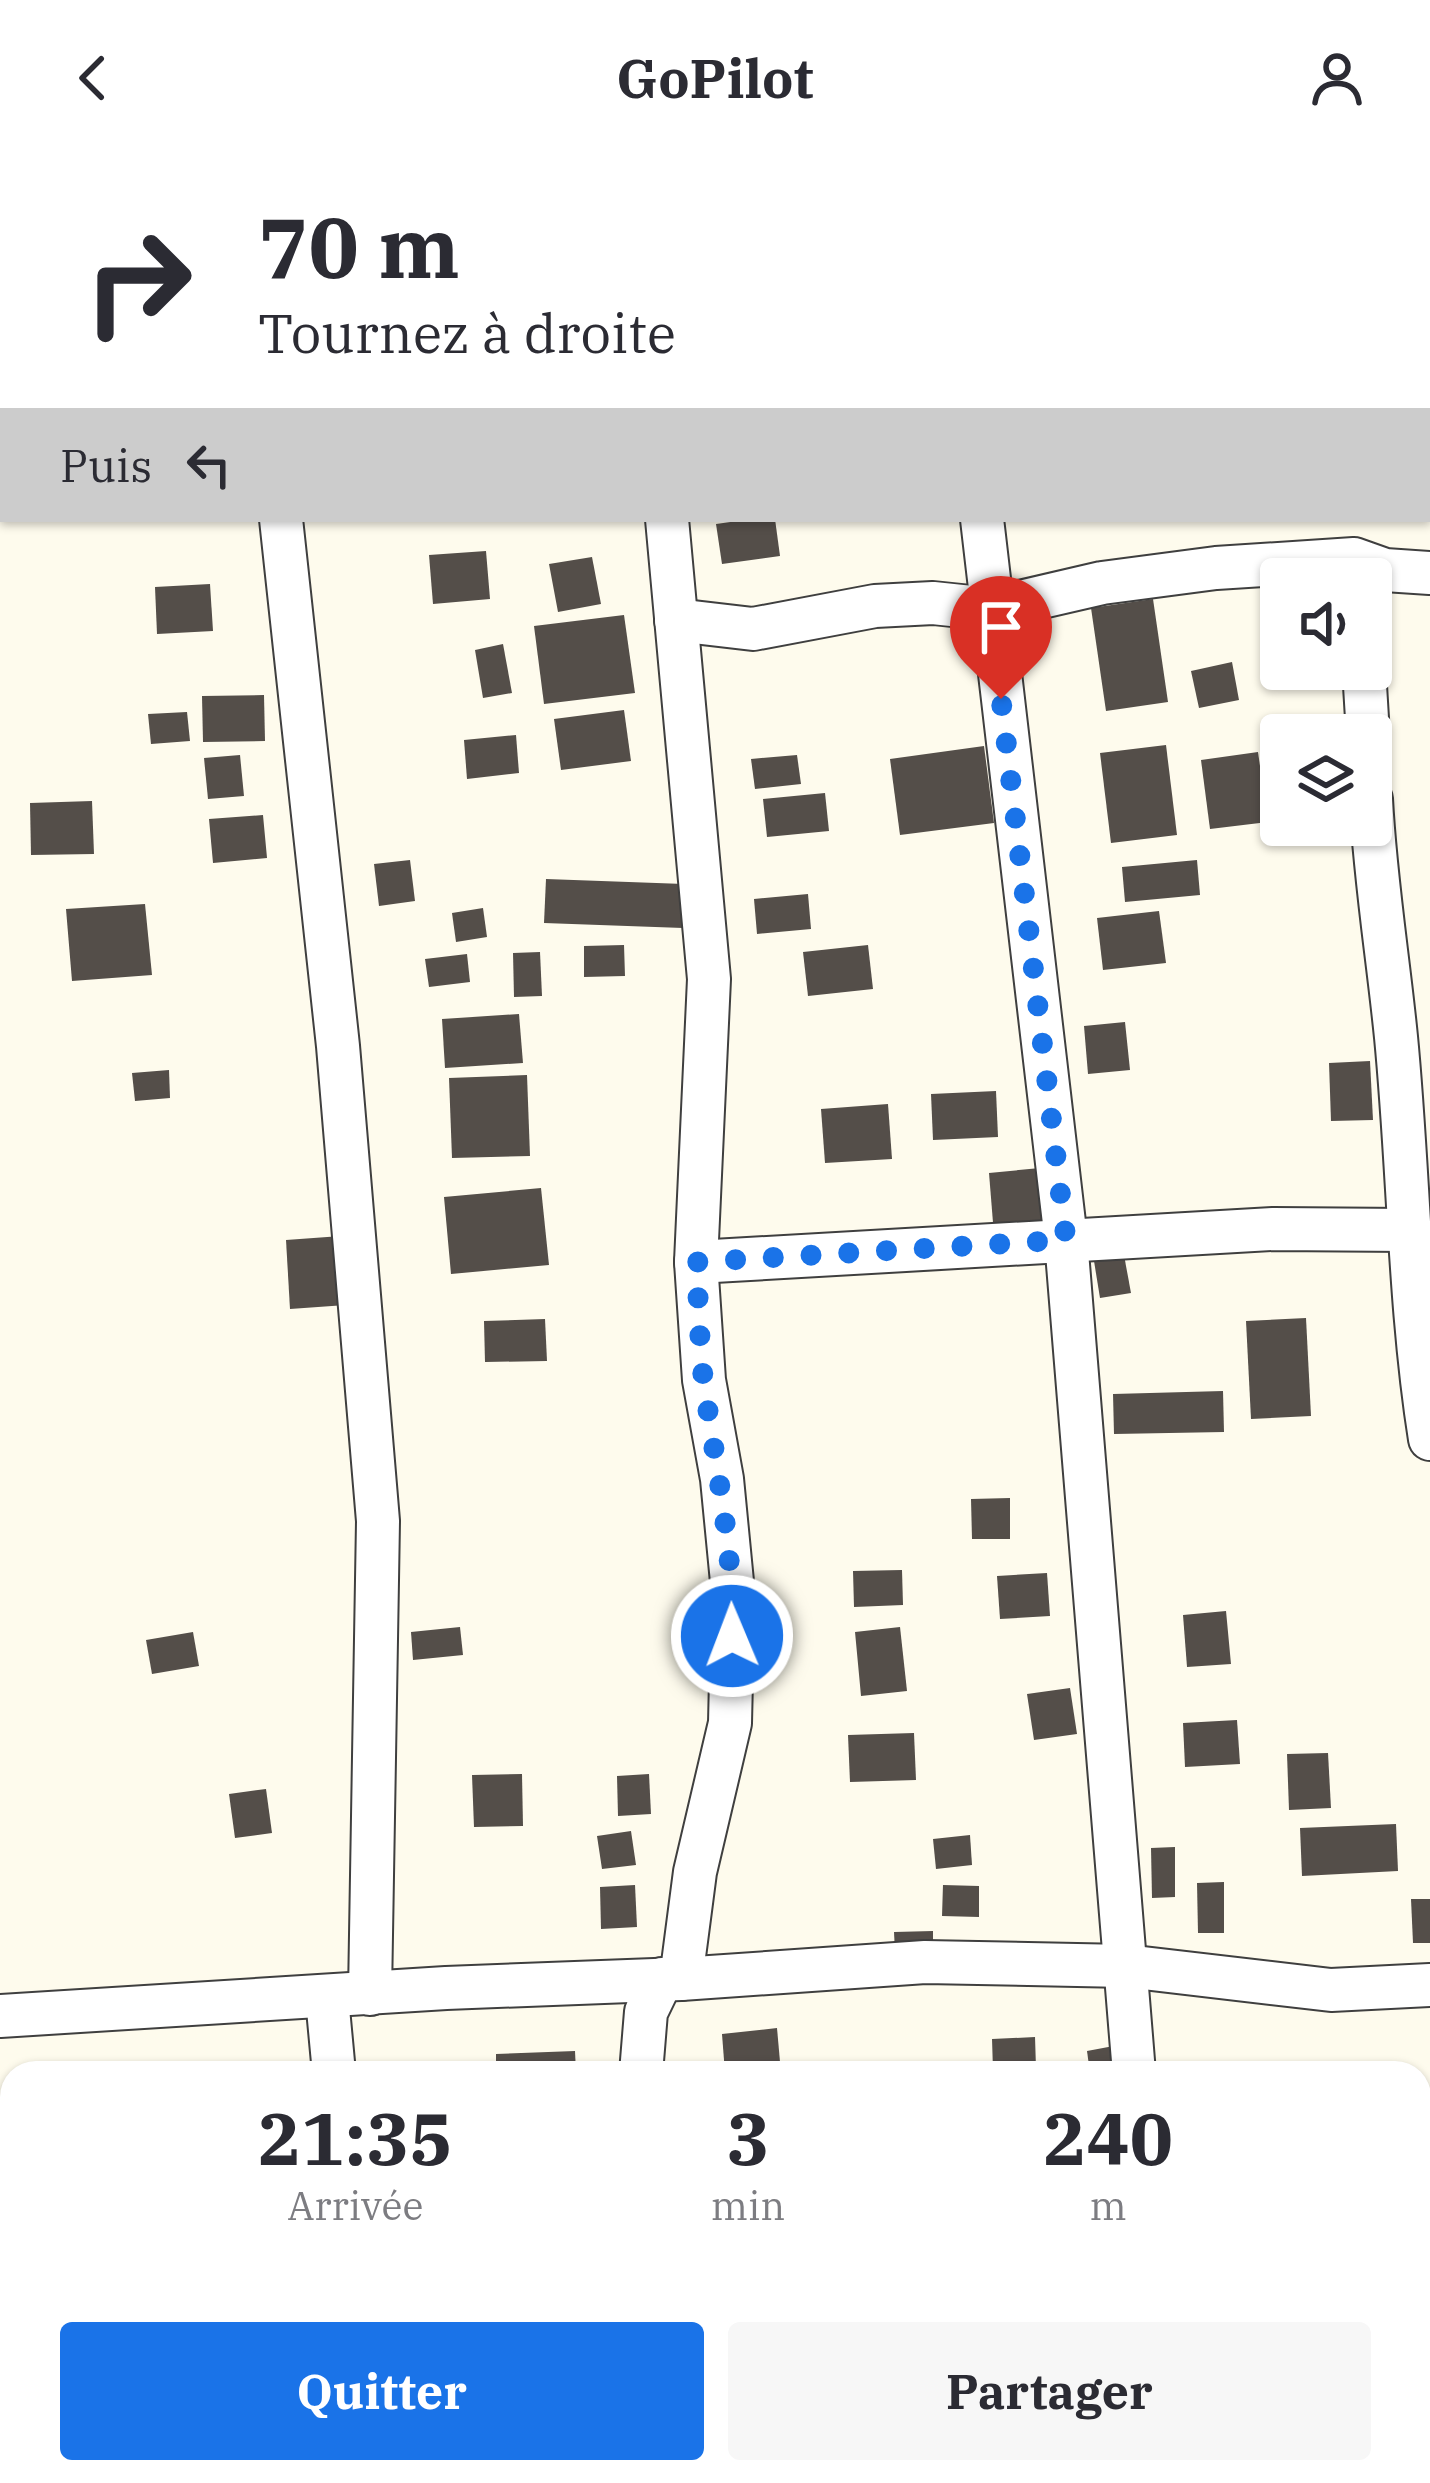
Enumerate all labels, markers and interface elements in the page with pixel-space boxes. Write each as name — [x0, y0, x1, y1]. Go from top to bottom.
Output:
text: GoPilot — [616, 43, 814, 113]
icon: back — [60, 45, 126, 111]
icon: person — [1304, 45, 1370, 111]
text: 70 m — [258, 192, 460, 301]
icon: right — [60, 204, 216, 360]
text: Tournez à droite — [258, 298, 676, 368]
icon: left — [176, 432, 242, 498]
text: Puis — [60, 436, 152, 494]
map controls — [1260, 558, 1392, 846]
button: sound — [1260, 558, 1392, 690]
pin — [950, 576, 1052, 699]
icon: arrive — [968, 594, 1034, 660]
button: layers — [1260, 714, 1392, 846]
position arrow — [669, 1573, 795, 1699]
text: 21:35 — [258, 2091, 453, 2185]
text: 3 — [726, 2091, 770, 2185]
text: 240 — [1043, 2091, 1173, 2185]
text: Arrivée — [287, 2180, 423, 2231]
text: min — [711, 2180, 785, 2231]
text: m — [1090, 2180, 1127, 2231]
button: Quitter — [60, 2322, 704, 2460]
button: Partager — [728, 2322, 1371, 2460]

